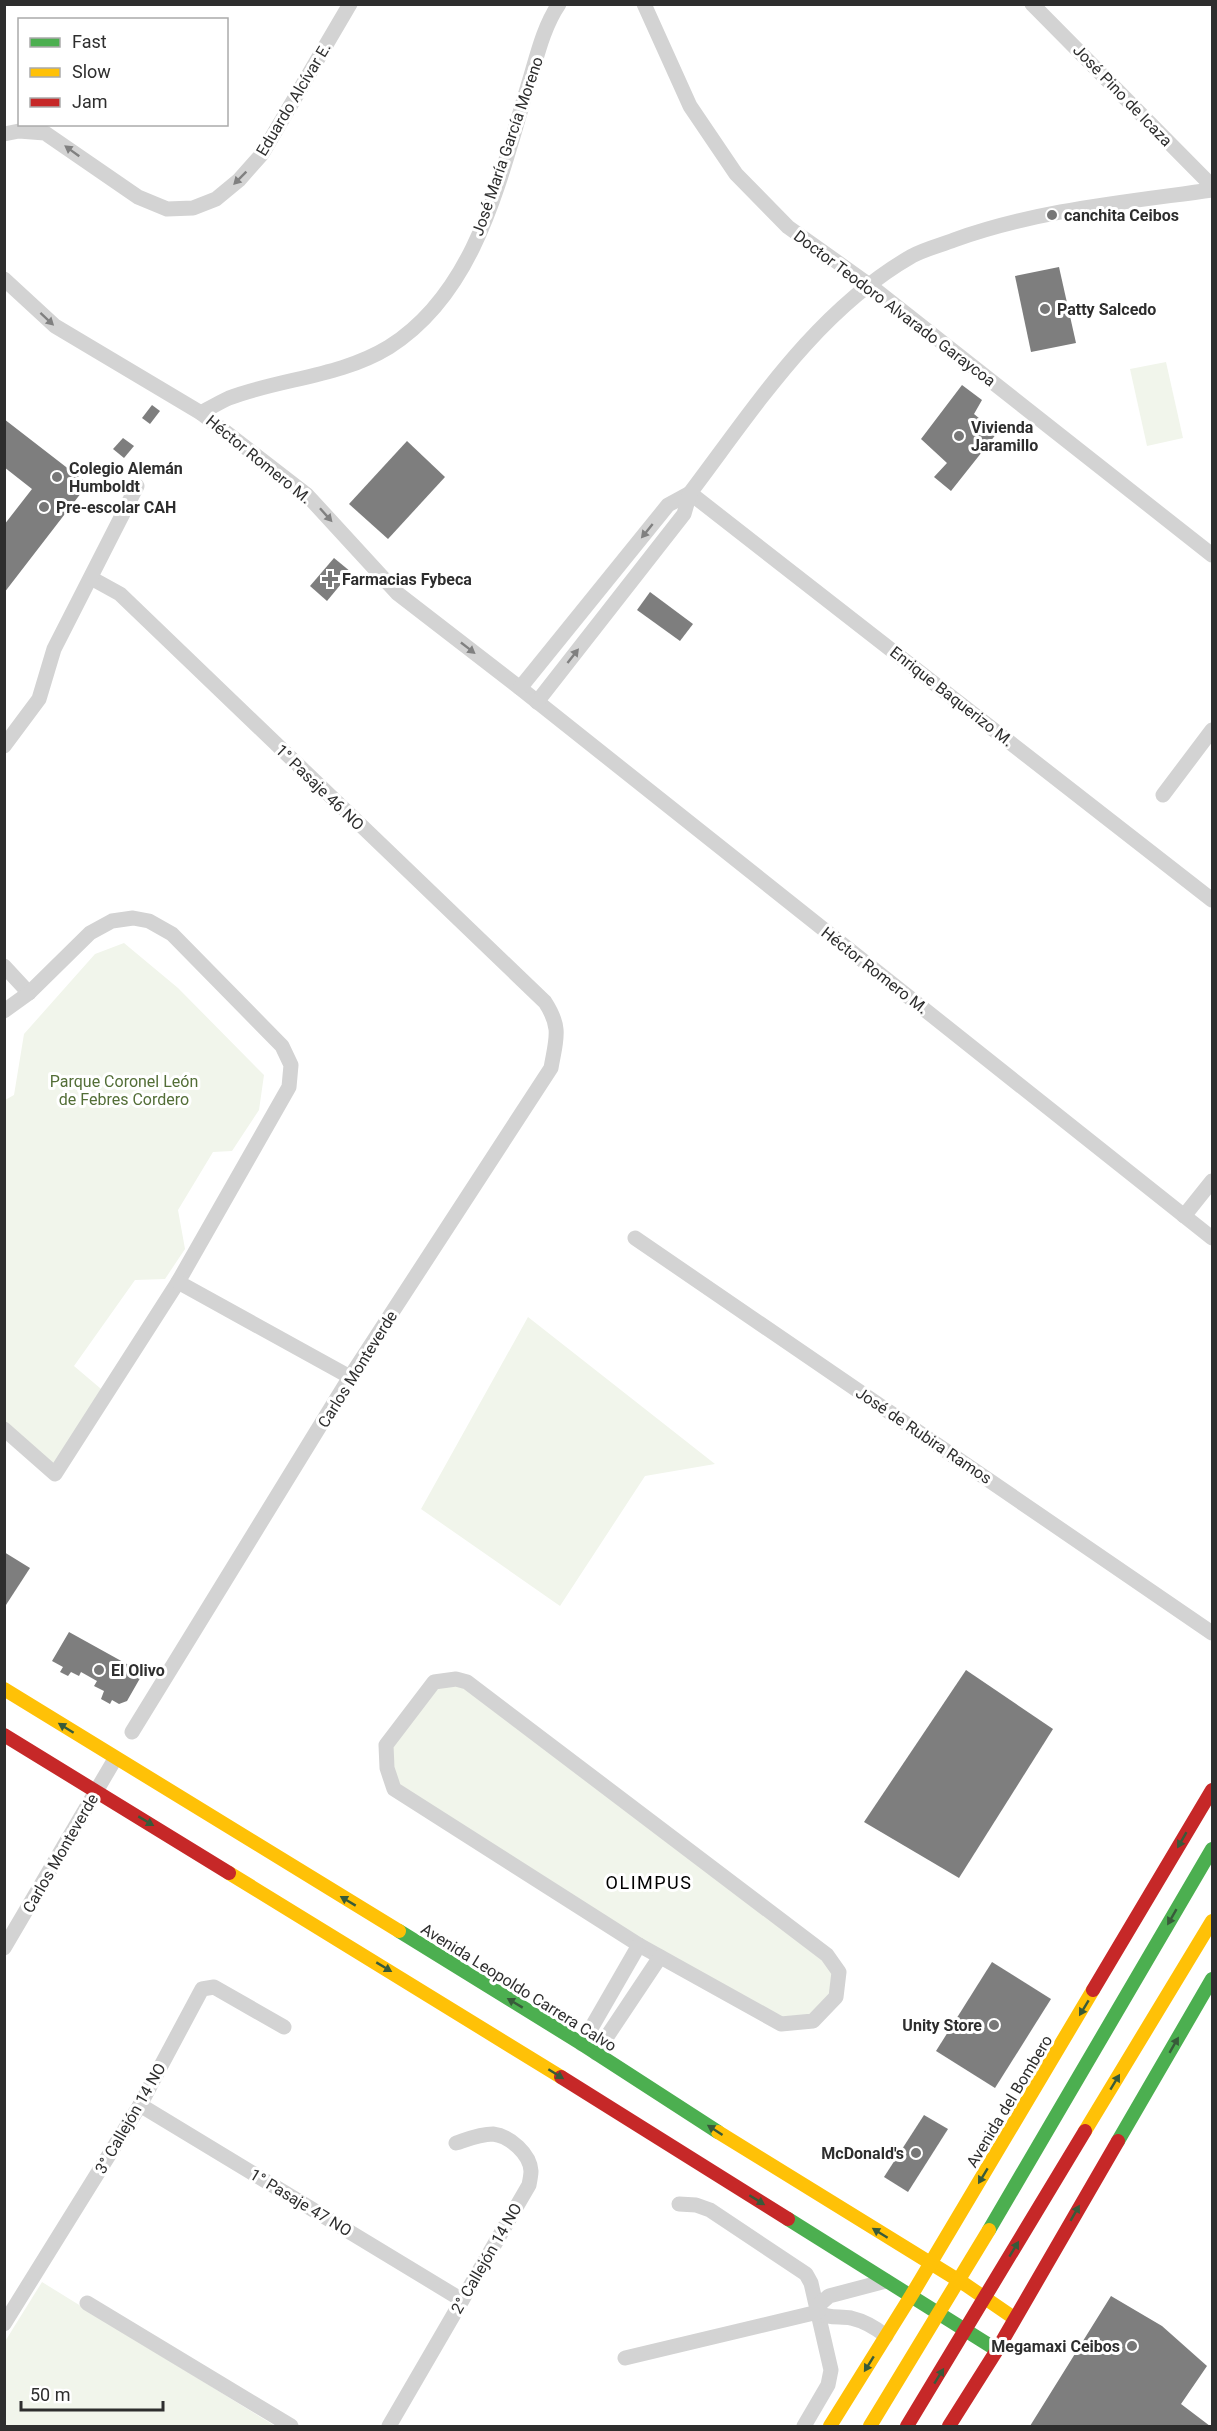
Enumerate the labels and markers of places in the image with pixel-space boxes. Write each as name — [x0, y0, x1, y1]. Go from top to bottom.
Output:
place label: canchita Ceibos — [1064, 206, 1179, 225]
marker: canchita Ceibos — [1045, 208, 1059, 222]
place label: Patty Salcedo — [1057, 300, 1156, 319]
marker: Patty Salcedo — [1038, 302, 1052, 316]
place label: Vivienda Jaramillo — [971, 418, 1038, 455]
marker: Vivienda Jaramillo — [952, 429, 966, 443]
place label: Colegio Alemán Humboldt — [69, 459, 183, 496]
marker: Colegio Alemán Humboldt — [50, 470, 64, 484]
place label: Pre-escolar CAH — [56, 498, 176, 517]
marker: Pre-escolar CAH — [37, 500, 51, 514]
place label: Farmacias Fybeca — [342, 570, 472, 589]
marker: Farmacias Fybeca — [323, 572, 337, 586]
place label: El Olivo — [111, 1661, 165, 1680]
marker: El Olivo — [92, 1663, 106, 1677]
place label: Unity Store — [902, 2016, 982, 2035]
marker: Unity Store — [987, 2018, 1001, 2032]
place label: McDonald's — [821, 2144, 904, 2163]
marker: McDonald's — [909, 2146, 923, 2160]
place label: Megamaxi Ceibos — [991, 2337, 1120, 2356]
marker: Megamaxi Ceibos — [1125, 2339, 1139, 2353]

